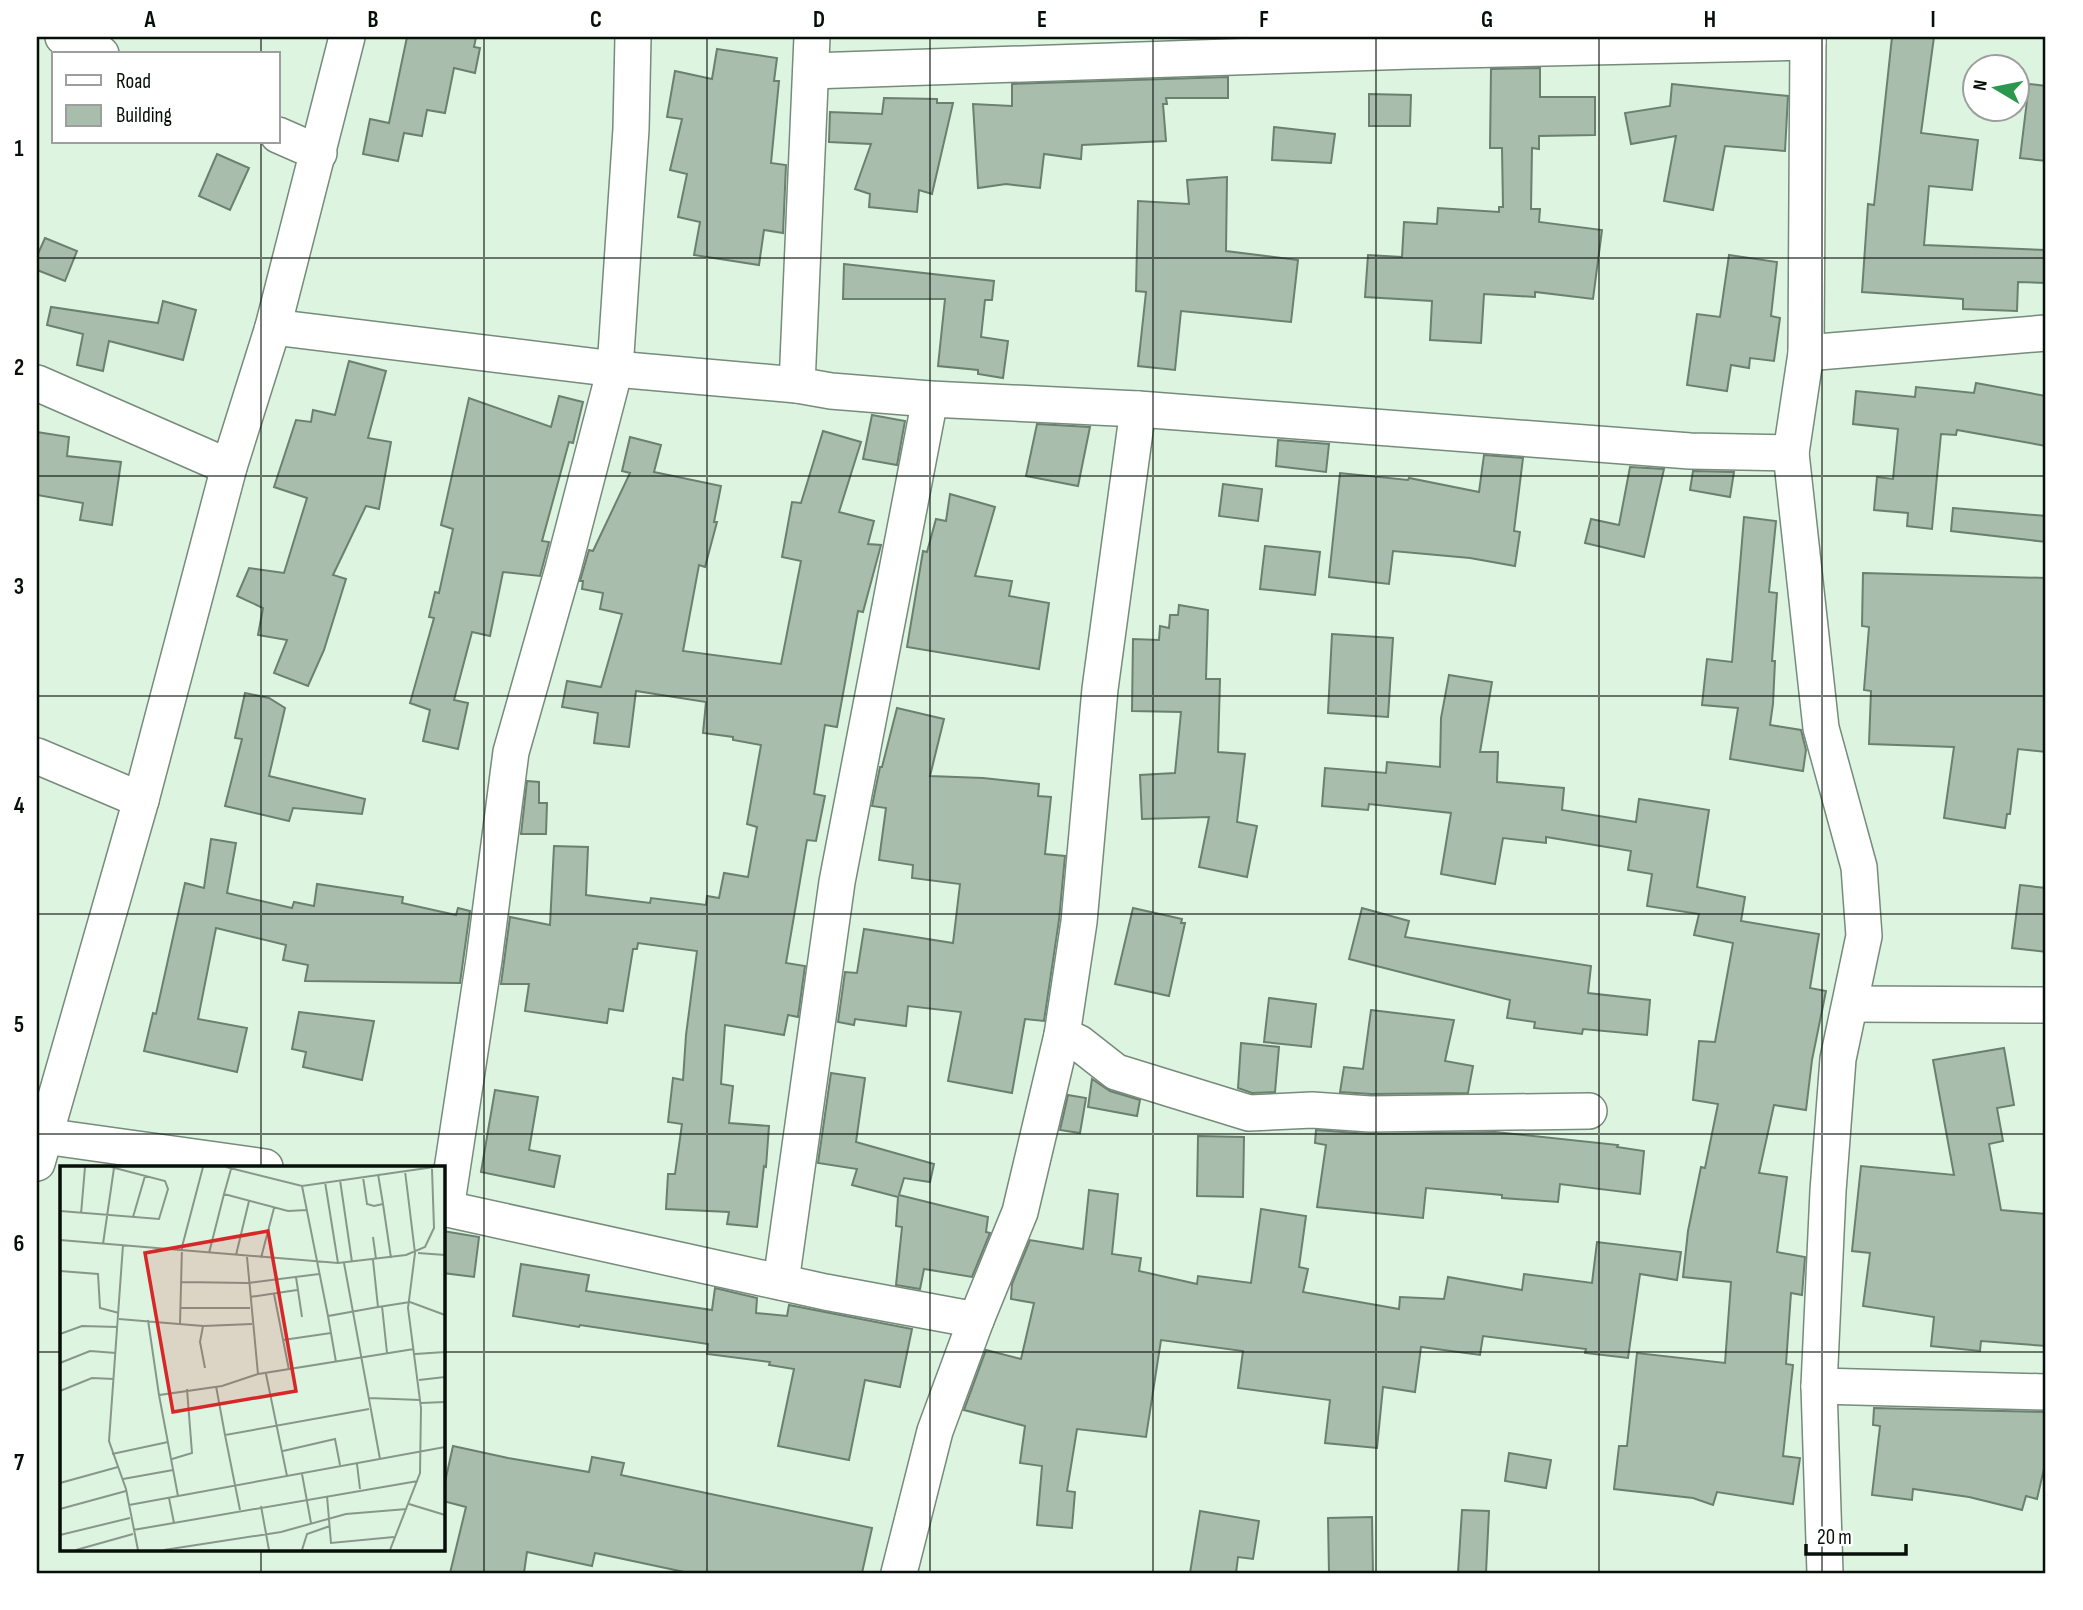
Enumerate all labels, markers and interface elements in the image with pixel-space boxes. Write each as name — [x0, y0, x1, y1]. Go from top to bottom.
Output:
text: A — [144, 6, 157, 34]
text: B — [368, 6, 379, 34]
text: C — [590, 6, 602, 34]
text: D — [813, 6, 825, 34]
text: E — [1037, 6, 1047, 34]
text: F — [1259, 6, 1269, 34]
text: G — [1481, 6, 1493, 34]
text: H — [1704, 6, 1716, 34]
text: I — [1930, 6, 1936, 34]
legend — [52, 52, 280, 144]
north arrow — [1960, 52, 2030, 122]
text: Road — [116, 69, 151, 94]
text: N — [1969, 78, 1993, 92]
text: Building — [116, 103, 172, 128]
text: 1 — [14, 135, 24, 163]
text: 2 — [14, 354, 24, 382]
text: 3 — [14, 573, 24, 601]
text: 4 — [14, 792, 25, 820]
text: 5 — [14, 1011, 24, 1039]
inset map — [60, 1166, 444, 1550]
text: 6 — [14, 1230, 24, 1258]
text: 7 — [14, 1449, 24, 1477]
scale bar — [1806, 1512, 1906, 1556]
text: 20 m — [1817, 1525, 1852, 1550]

